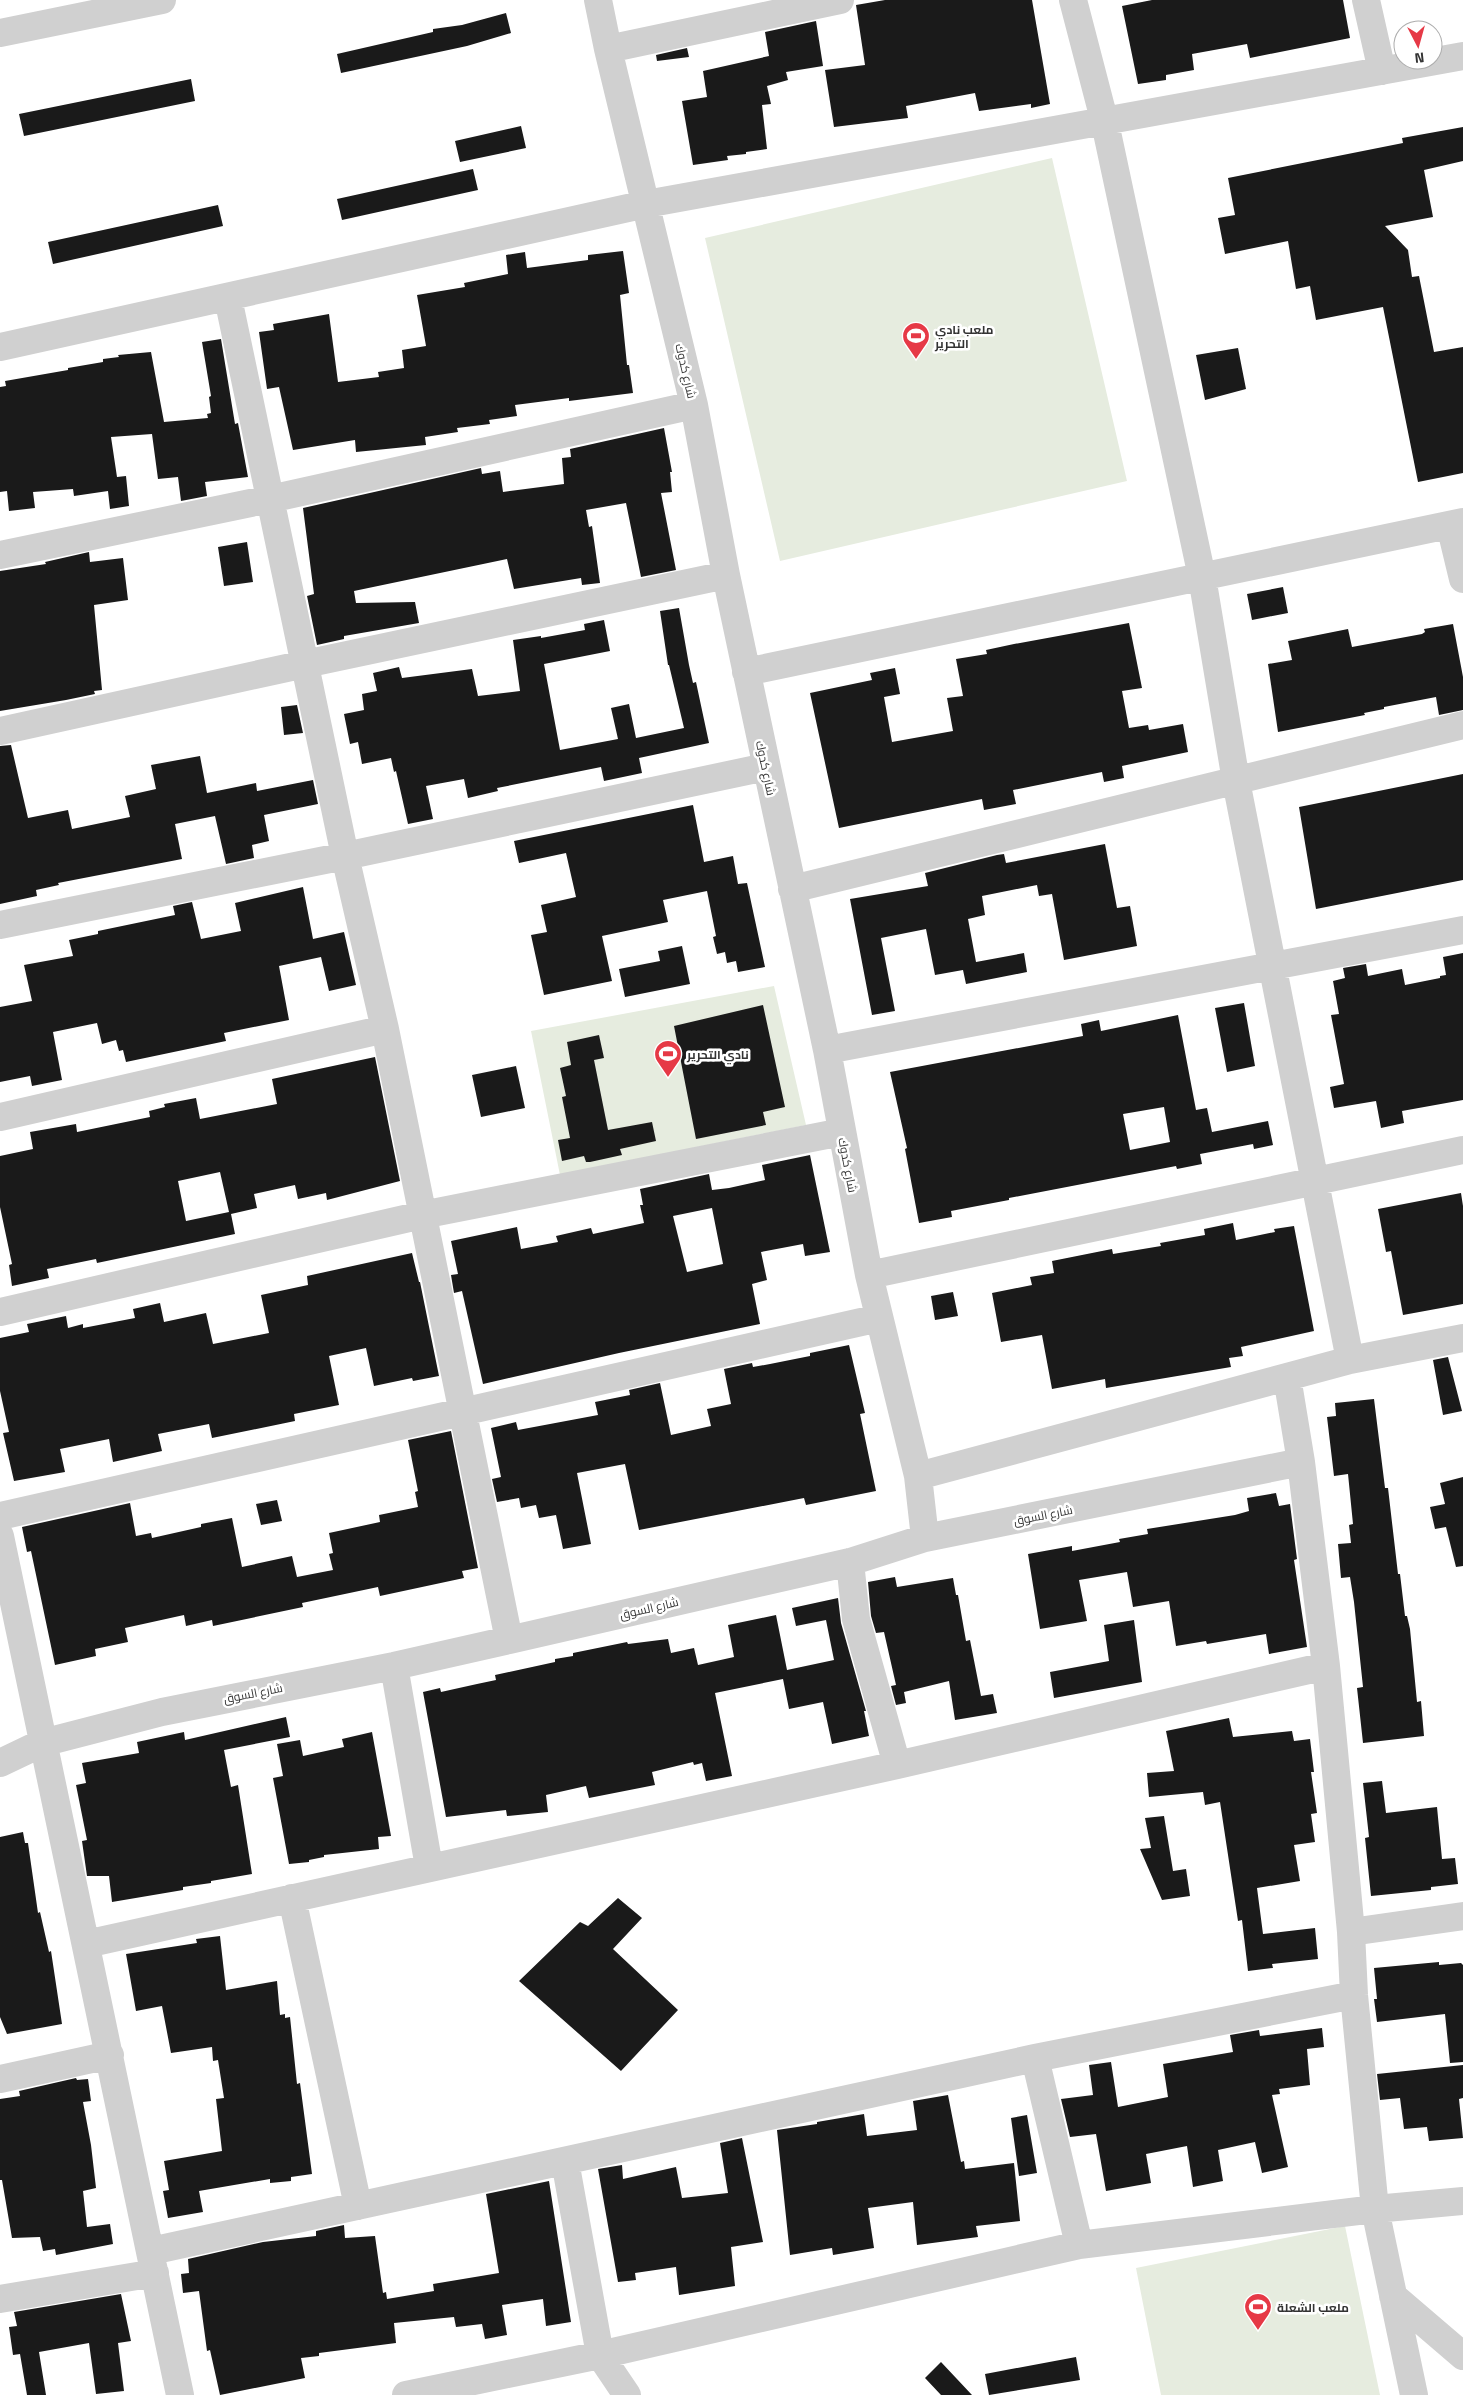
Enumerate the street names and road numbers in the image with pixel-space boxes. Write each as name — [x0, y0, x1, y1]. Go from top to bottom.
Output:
street label: شارع كدوك — [670, 342, 702, 400]
street label: شارع كدوك — [751, 739, 781, 797]
street label: شارع كدوك — [833, 1136, 863, 1194]
street label: شارع السوق — [1012, 1500, 1074, 1530]
street label: شارع السوق — [618, 1592, 680, 1624]
street label: شارع السوق — [222, 1678, 284, 1708]

